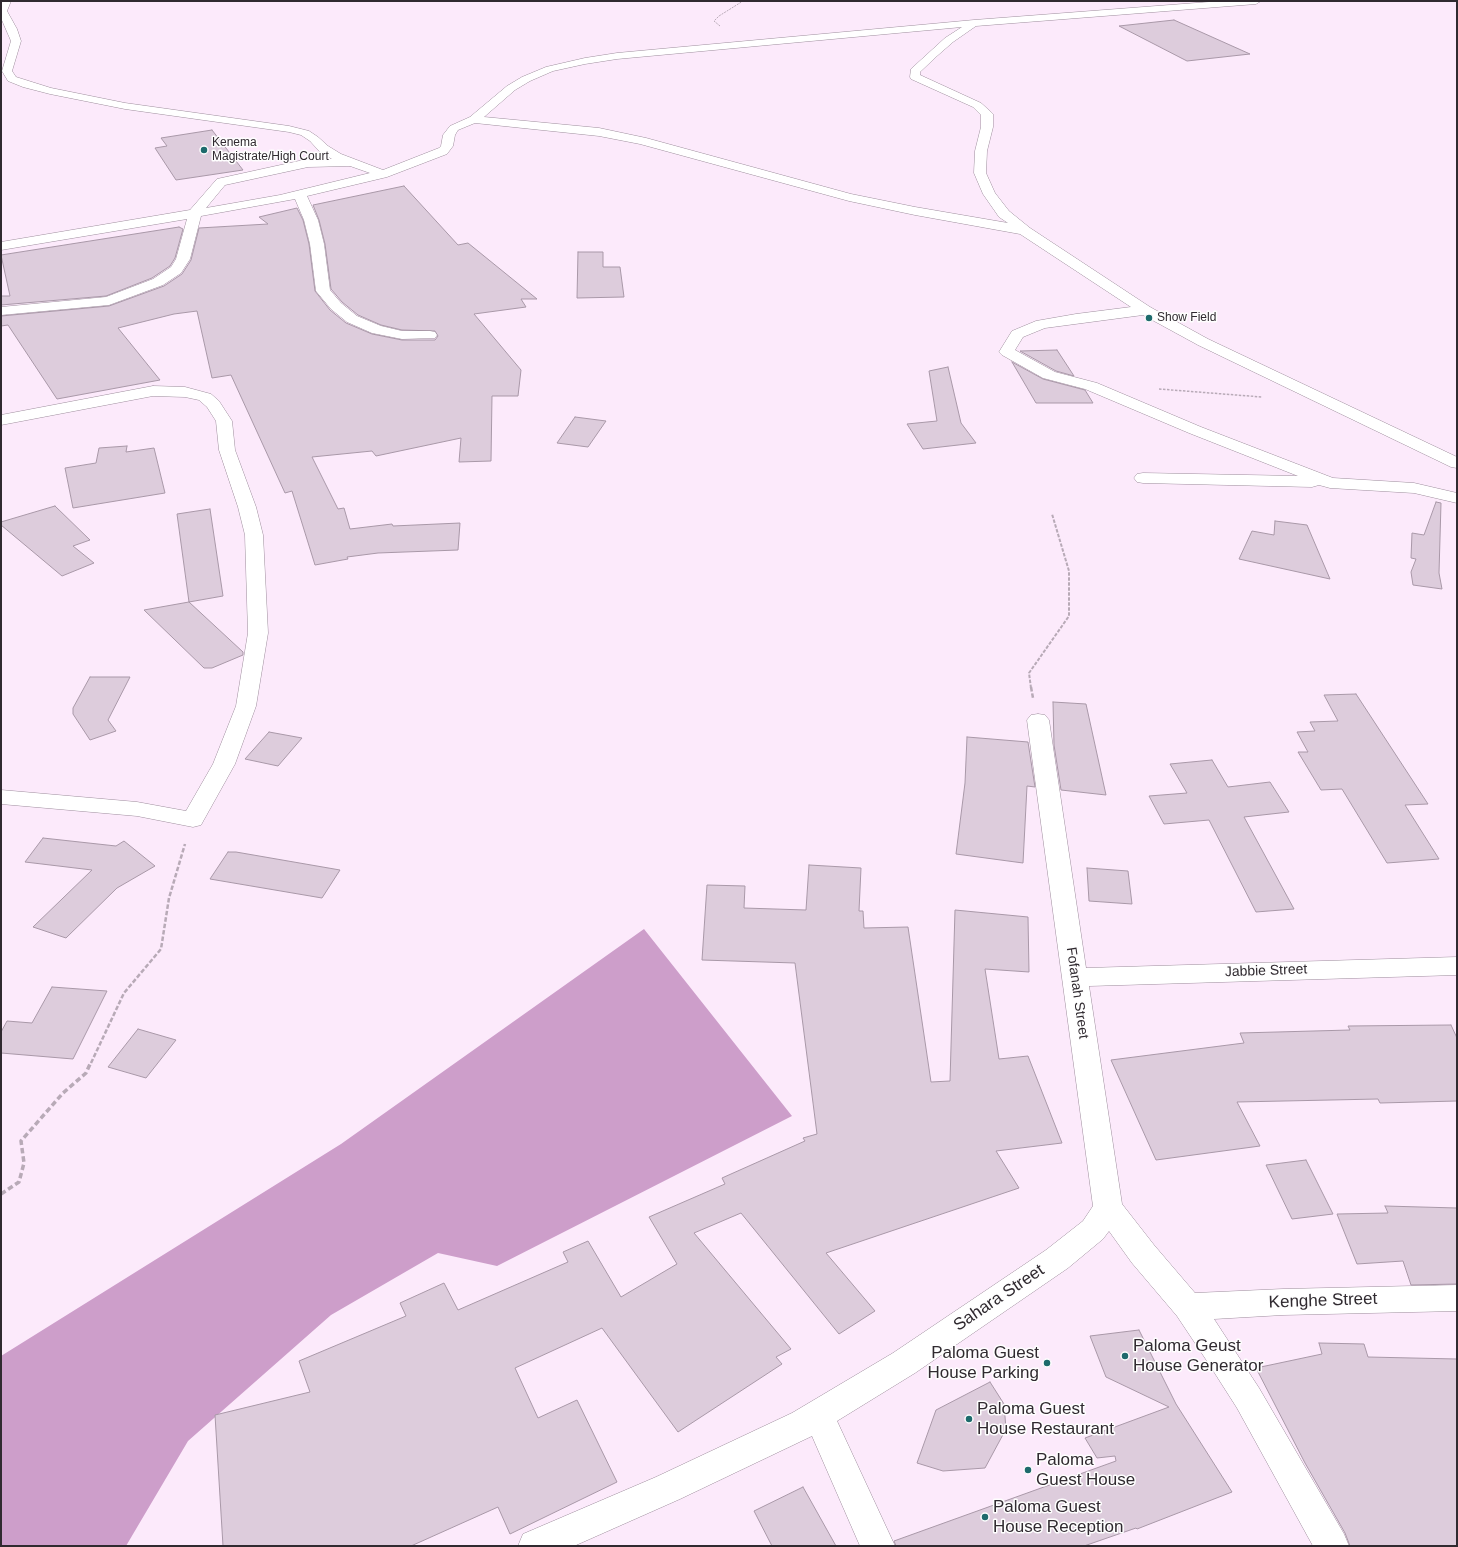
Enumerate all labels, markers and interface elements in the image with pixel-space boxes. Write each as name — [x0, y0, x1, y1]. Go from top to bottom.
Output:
place label: Kenema Magistrate/High Court — [212, 136, 329, 164]
marker: Kenema Magistrate/High Court — [199, 145, 209, 155]
place label: Show Field — [1157, 311, 1216, 325]
marker: Show Field — [1144, 313, 1154, 323]
street label: Fofanah Street — [1062, 946, 1092, 1040]
street label: Jabbie Street — [1224, 961, 1308, 981]
street label: Sahara Street — [950, 1260, 1048, 1336]
street label: Kenghe Street — [1268, 1289, 1378, 1313]
place label: Paloma Geust House Generator — [1133, 1336, 1263, 1376]
place label: Paloma Guest House Parking — [927, 1343, 1039, 1383]
marker: Paloma Geust House Generator — [1120, 1351, 1130, 1361]
marker: Paloma Guest House Parking — [1042, 1358, 1052, 1368]
place label: Paloma Guest House Restaurant — [977, 1399, 1114, 1439]
marker: Paloma Guest House Restaurant — [964, 1414, 974, 1424]
place label: Paloma Guest House — [1036, 1450, 1135, 1490]
marker: Paloma Guest House — [1023, 1465, 1033, 1475]
place label: Paloma Guest House Reception — [993, 1497, 1123, 1537]
marker: Paloma Guest House Reception — [980, 1512, 990, 1522]

